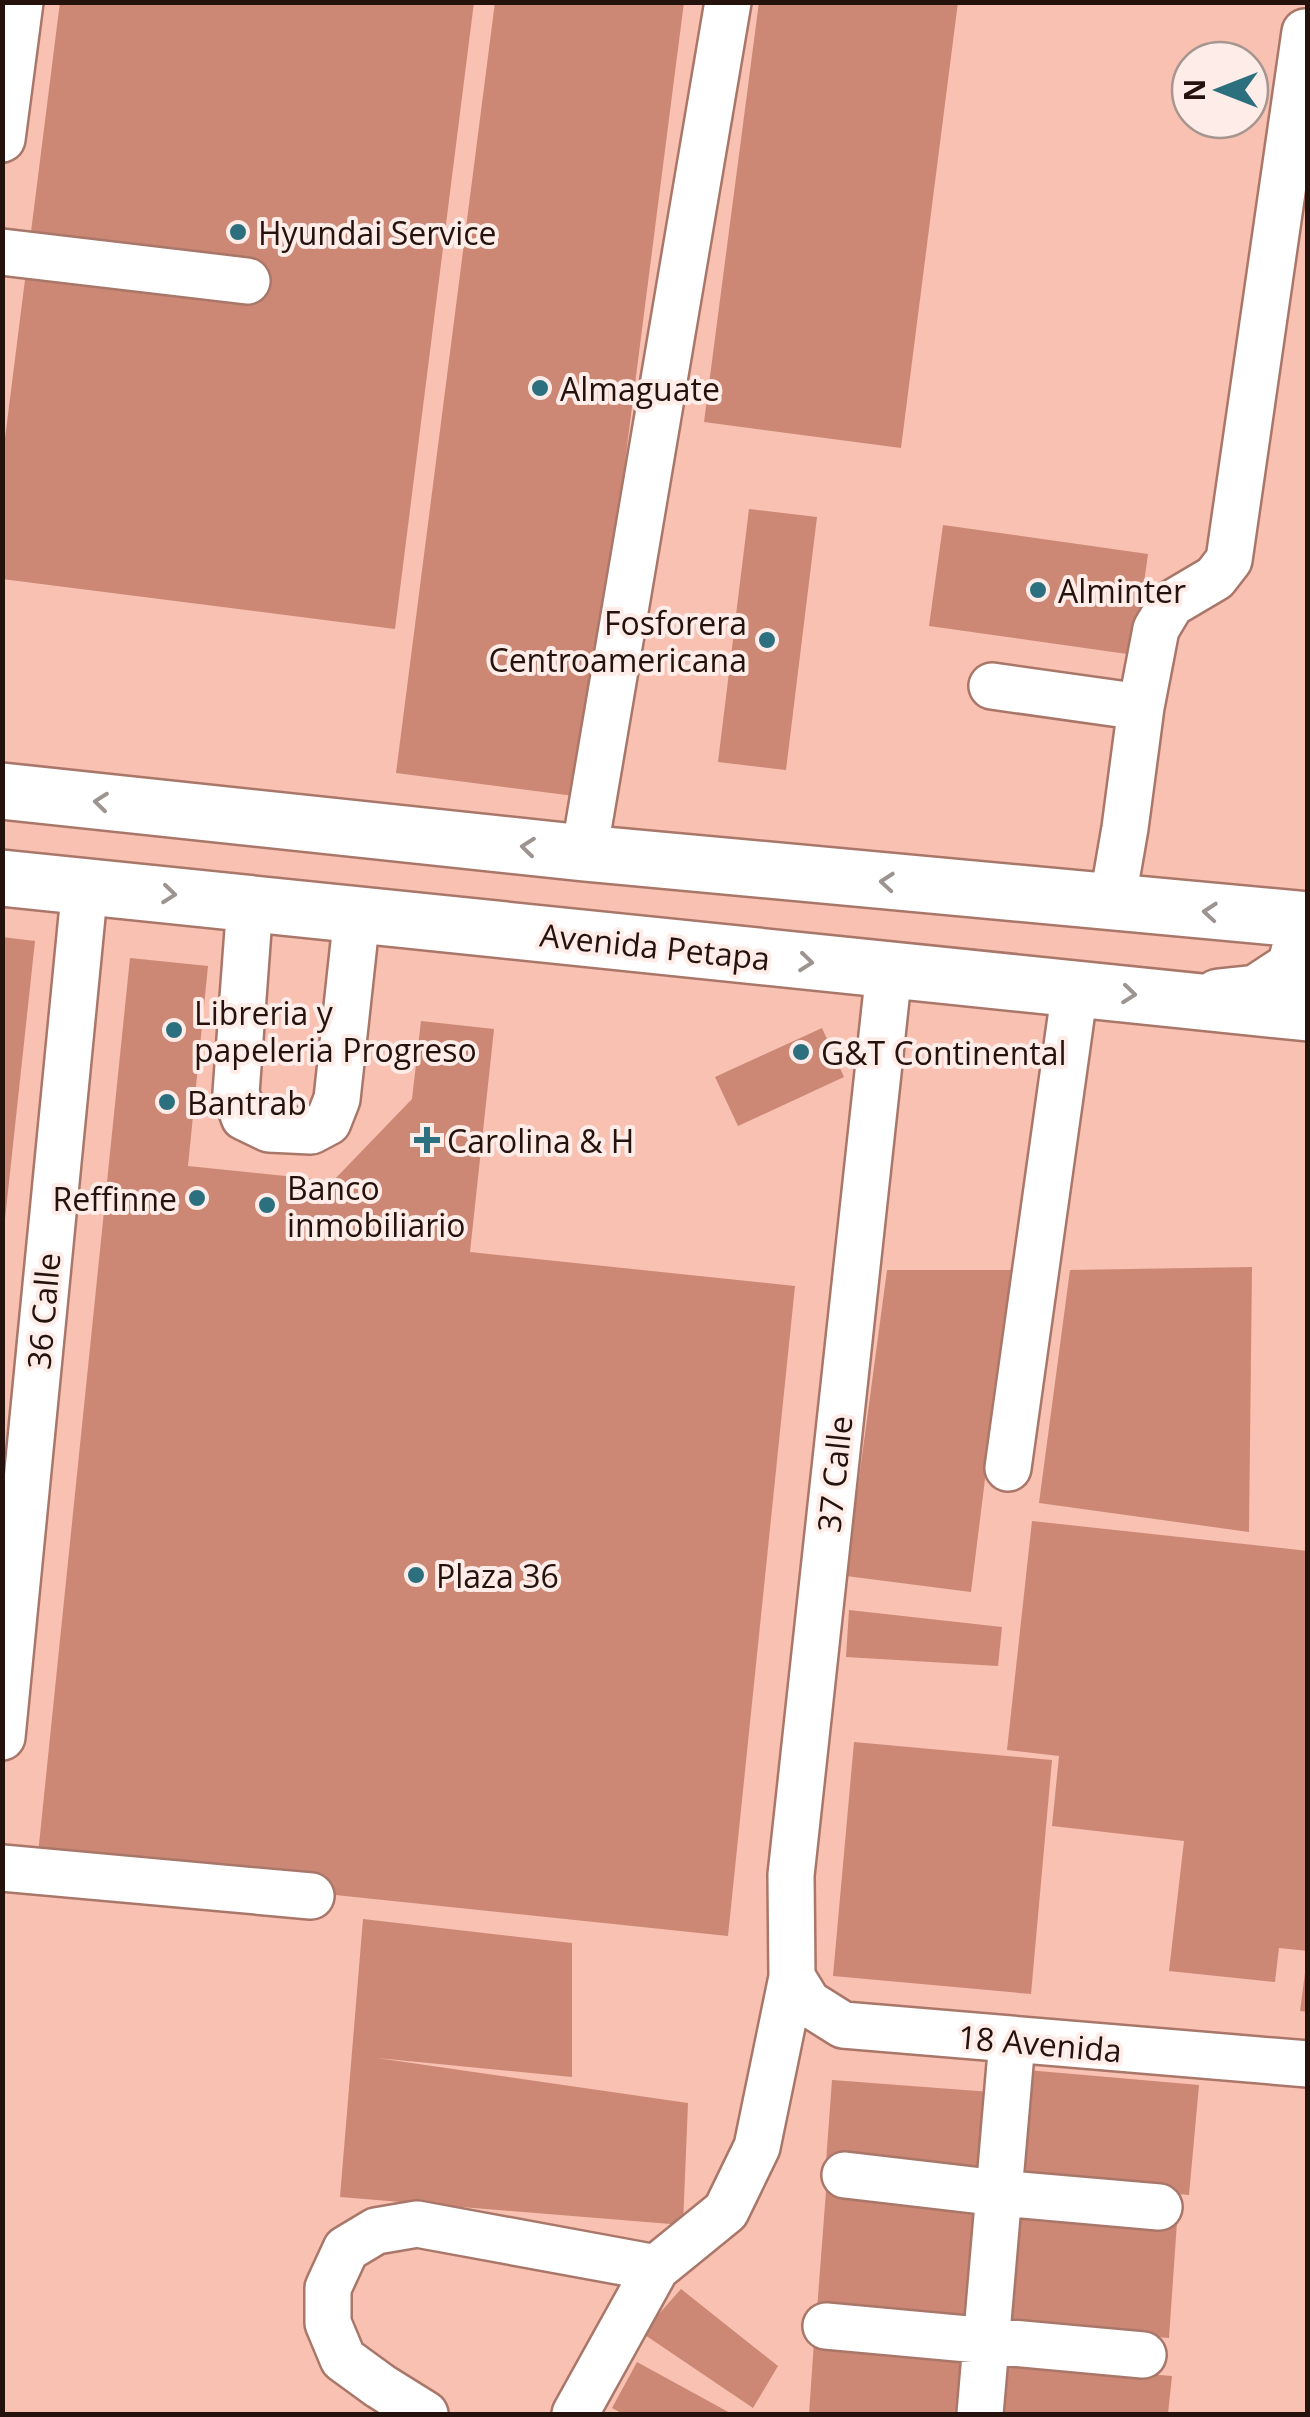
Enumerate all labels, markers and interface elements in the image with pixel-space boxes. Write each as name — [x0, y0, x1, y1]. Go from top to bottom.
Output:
north arrow — [1170, 40, 1270, 140]
text: N — [1175, 79, 1213, 101]
place label: Hyundai Service — [258, 211, 497, 254]
marker: Hyundai Service — [227, 221, 249, 243]
place label: Almaguate — [560, 367, 720, 410]
marker: Almaguate — [529, 377, 551, 399]
place label: Alminter — [1058, 569, 1186, 612]
marker: Alminter — [1027, 579, 1049, 601]
place label: Fosforera Centroamericana — [488, 601, 747, 681]
marker: Fosforera Centroamericana — [756, 629, 778, 651]
one-way arrow — [92, 791, 108, 813]
one-way arrow — [520, 837, 536, 859]
one-way arrow — [878, 871, 894, 893]
one-way arrow — [162, 883, 178, 904]
one-way arrow — [1202, 901, 1218, 923]
street label: Avenida Petapa — [538, 913, 772, 979]
one-way arrow — [798, 951, 814, 972]
one-way arrow — [1121, 983, 1137, 1005]
place label: Libreria y papeleria Progreso — [194, 991, 477, 1071]
marker: Libreria y papeleria Progreso — [163, 1019, 185, 1041]
place label: G&T Continental — [821, 1031, 1067, 1074]
marker: G&T Continental — [790, 1041, 812, 1063]
place label: Bantrab — [187, 1081, 307, 1124]
marker: Bantrab — [156, 1091, 178, 1113]
place label: Carolina & H — [447, 1119, 634, 1162]
marker: Carolina & H — [416, 1129, 438, 1151]
place label: Banco inmobiliario — [287, 1166, 466, 1246]
place label: Reffinne — [52, 1177, 177, 1220]
marker: Reffinne — [186, 1187, 208, 1209]
marker: Banco inmobiliario — [256, 1194, 278, 1216]
street label: 36 Calle — [16, 1251, 70, 1371]
street label: 37 Calle — [807, 1414, 861, 1534]
place label: Plaza 36 — [436, 1554, 559, 1597]
marker: Plaza 36 — [405, 1564, 427, 1586]
street label: 18 Avenida — [956, 2014, 1124, 2072]

